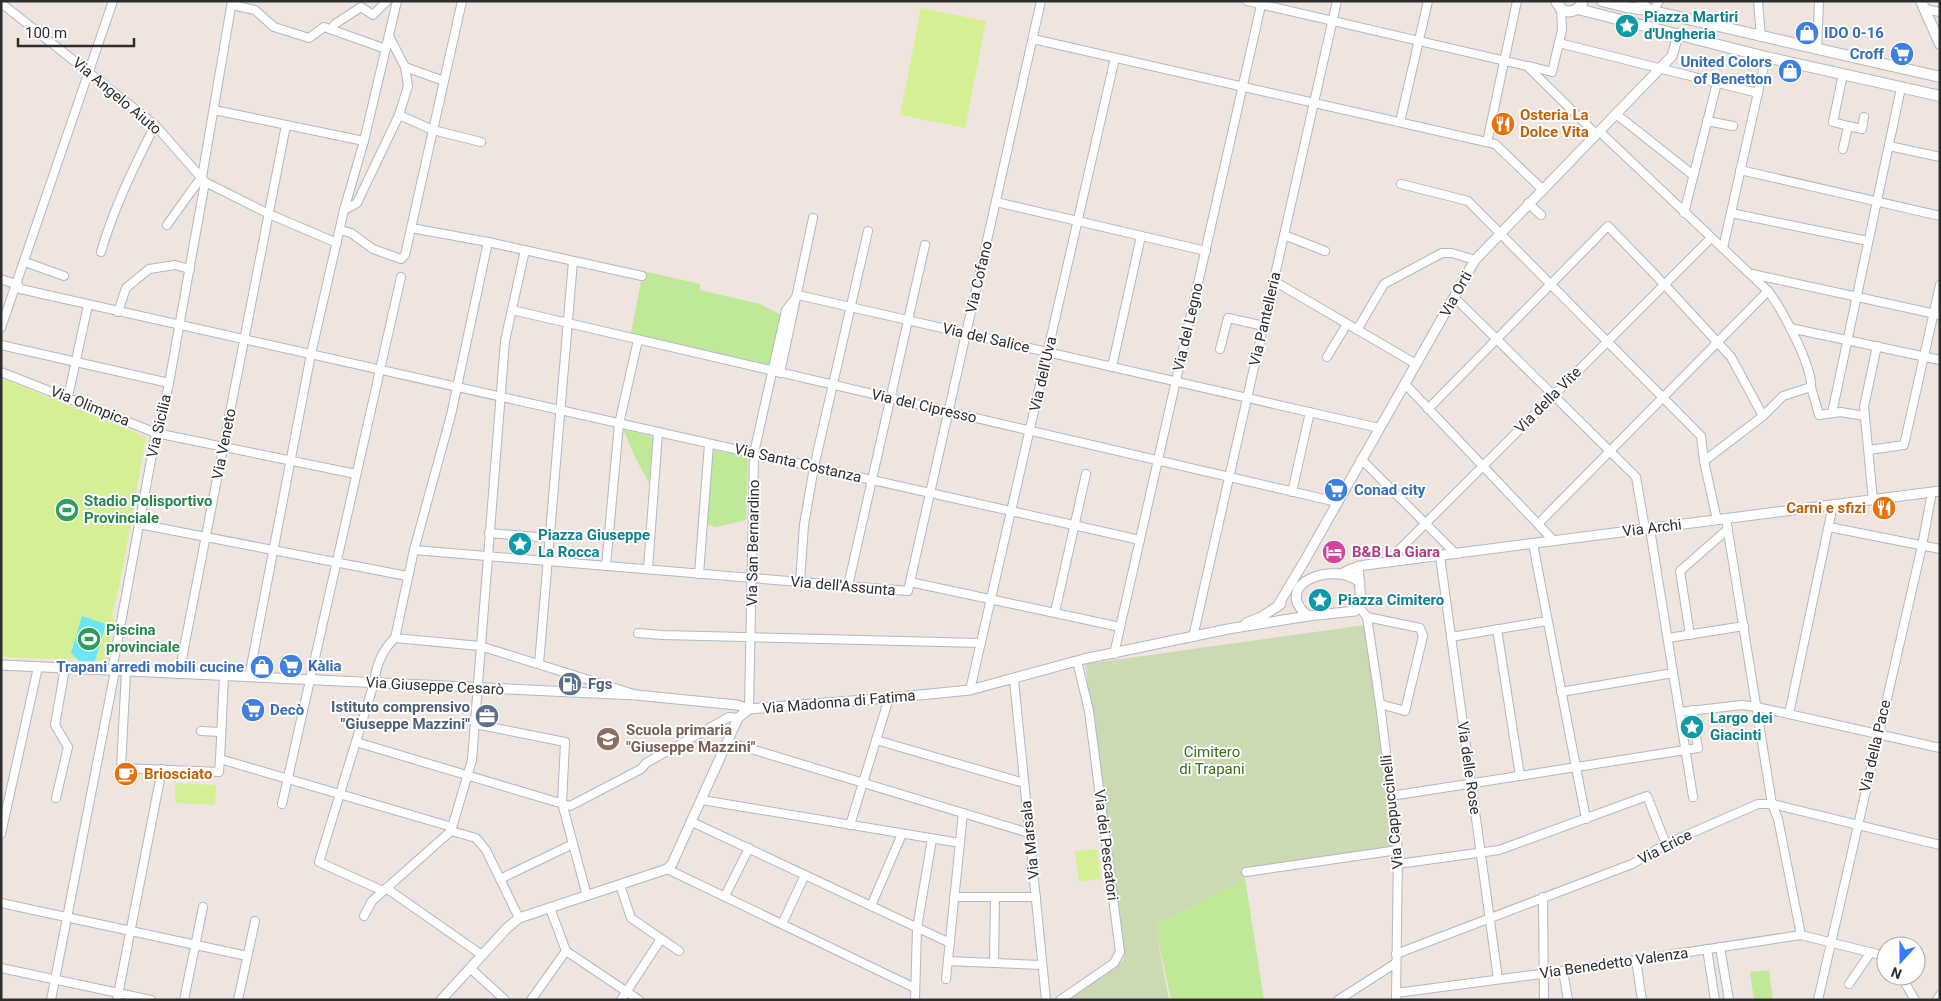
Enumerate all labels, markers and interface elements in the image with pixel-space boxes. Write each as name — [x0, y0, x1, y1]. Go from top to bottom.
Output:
place label: Piazza Martiri d'Ungheria — [1644, 8, 1738, 43]
place icon: Piazza Martiri d'Ungheria — [1614, 13, 1640, 39]
scale bar — [18, 15, 134, 47]
shop icon: IDO 0-16 — [1794, 20, 1820, 46]
text: 100 m — [25, 24, 67, 42]
place label: IDO 0-16 — [1824, 24, 1884, 42]
supermarket icon: Croff — [1889, 41, 1915, 67]
place label: Croff — [1850, 45, 1885, 63]
place label: United Colors of Benetton — [1680, 53, 1772, 88]
street label: Via Angelo Aiuto — [69, 54, 165, 138]
shop icon: United Colors of Benetton — [1777, 58, 1803, 84]
place label: Osteria La Dolce Vita — [1520, 106, 1589, 141]
restaurant icon: Osteria La Dolce Vita — [1490, 111, 1516, 137]
street label: Via Cofano — [962, 239, 996, 315]
street label: Via Orti — [1436, 268, 1476, 320]
street label: Via Pantelleria — [1245, 270, 1285, 368]
street label: Via del Legno — [1169, 281, 1207, 373]
street label: Via del Salice — [941, 319, 1031, 357]
street label: Via dell'Uva — [1026, 335, 1060, 413]
street label: Via della Vite — [1511, 363, 1585, 437]
street label: Via Olimpica — [48, 382, 132, 430]
street label: Via del Cipresso — [870, 385, 978, 427]
street label: Via Sicilia — [143, 393, 175, 459]
street label: Via Veneto — [208, 407, 240, 481]
street label: Via Santa Costanza — [733, 440, 863, 486]
supermarket icon: Conad city — [1323, 477, 1349, 503]
street label: Via San Bernardino — [743, 479, 763, 607]
place label: Conad city — [1354, 481, 1426, 499]
place label: Stadio Polisportivo Provinciale — [84, 492, 212, 527]
restaurant icon: Carni e sfizi — [1871, 495, 1897, 521]
sports icon: Stadio Polisportivo Provinciale — [54, 497, 80, 523]
place label: Carni e sfizi — [1786, 499, 1866, 517]
street label: Via Archi — [1621, 515, 1683, 541]
place label: Piazza Giuseppe La Rocca — [538, 526, 650, 561]
place icon: Piazza Giuseppe La Rocca — [507, 531, 533, 557]
hotel icon: B&B La Giara — [1321, 539, 1347, 565]
place label: B&B La Giara — [1352, 543, 1440, 561]
street label: Via dell'Assunta — [790, 572, 896, 600]
place icon: Piazza Cimitero — [1307, 587, 1333, 613]
place label: Piazza Cimitero — [1338, 591, 1444, 609]
place label: Piscina provinciale — [106, 621, 180, 656]
sports icon: Piscina provinciale — [76, 626, 102, 652]
supermarket icon: Kàlia — [278, 653, 304, 679]
shop icon: Trapani arredi mobili cucine — [249, 654, 275, 680]
place label: Kàlia — [308, 657, 342, 675]
place label: Trapani arredi mobili cucine — [56, 658, 244, 676]
fuel station icon: Fgs — [557, 671, 583, 697]
street label: Via Giuseppe Cesarò — [365, 673, 505, 699]
place label: Fgs — [588, 675, 613, 693]
street label: Via Madonna di Fatima — [762, 686, 916, 718]
supermarket icon: Decò — [240, 697, 266, 723]
place label: Istituto comprensivo "Giuseppe Mazzini" — [331, 698, 470, 733]
street label: Via della Pace — [1856, 698, 1894, 794]
place label: Decò — [270, 701, 304, 719]
office icon: Istituto comprensivo "Giuseppe Mazzini" — [474, 703, 500, 729]
place label: Largo dei Giacinti — [1710, 709, 1773, 744]
place icon: Largo dei Giacinti — [1679, 714, 1705, 740]
street label: Via delle Rose — [1454, 720, 1484, 816]
place label: Scuola primaria "Giuseppe Mazzini" — [626, 721, 756, 756]
school or university icon: Scuola primaria "Giuseppe Mazzini" — [595, 726, 621, 752]
park label: Cimitero di Trapani — [1179, 743, 1245, 778]
street label: Via Cappuccinelli — [1377, 754, 1407, 870]
cafe icon: Briosciato — [113, 761, 139, 787]
place label: Briosciato — [144, 765, 212, 783]
street label: Via dei Pescatori — [1090, 788, 1122, 902]
street label: Via Marsala — [1017, 800, 1043, 880]
street label: Via Erice — [1635, 826, 1695, 868]
north arrow — [1876, 936, 1926, 986]
street label: Via Benedetto Valenza — [1539, 944, 1689, 982]
text: N — [1889, 964, 1904, 982]

